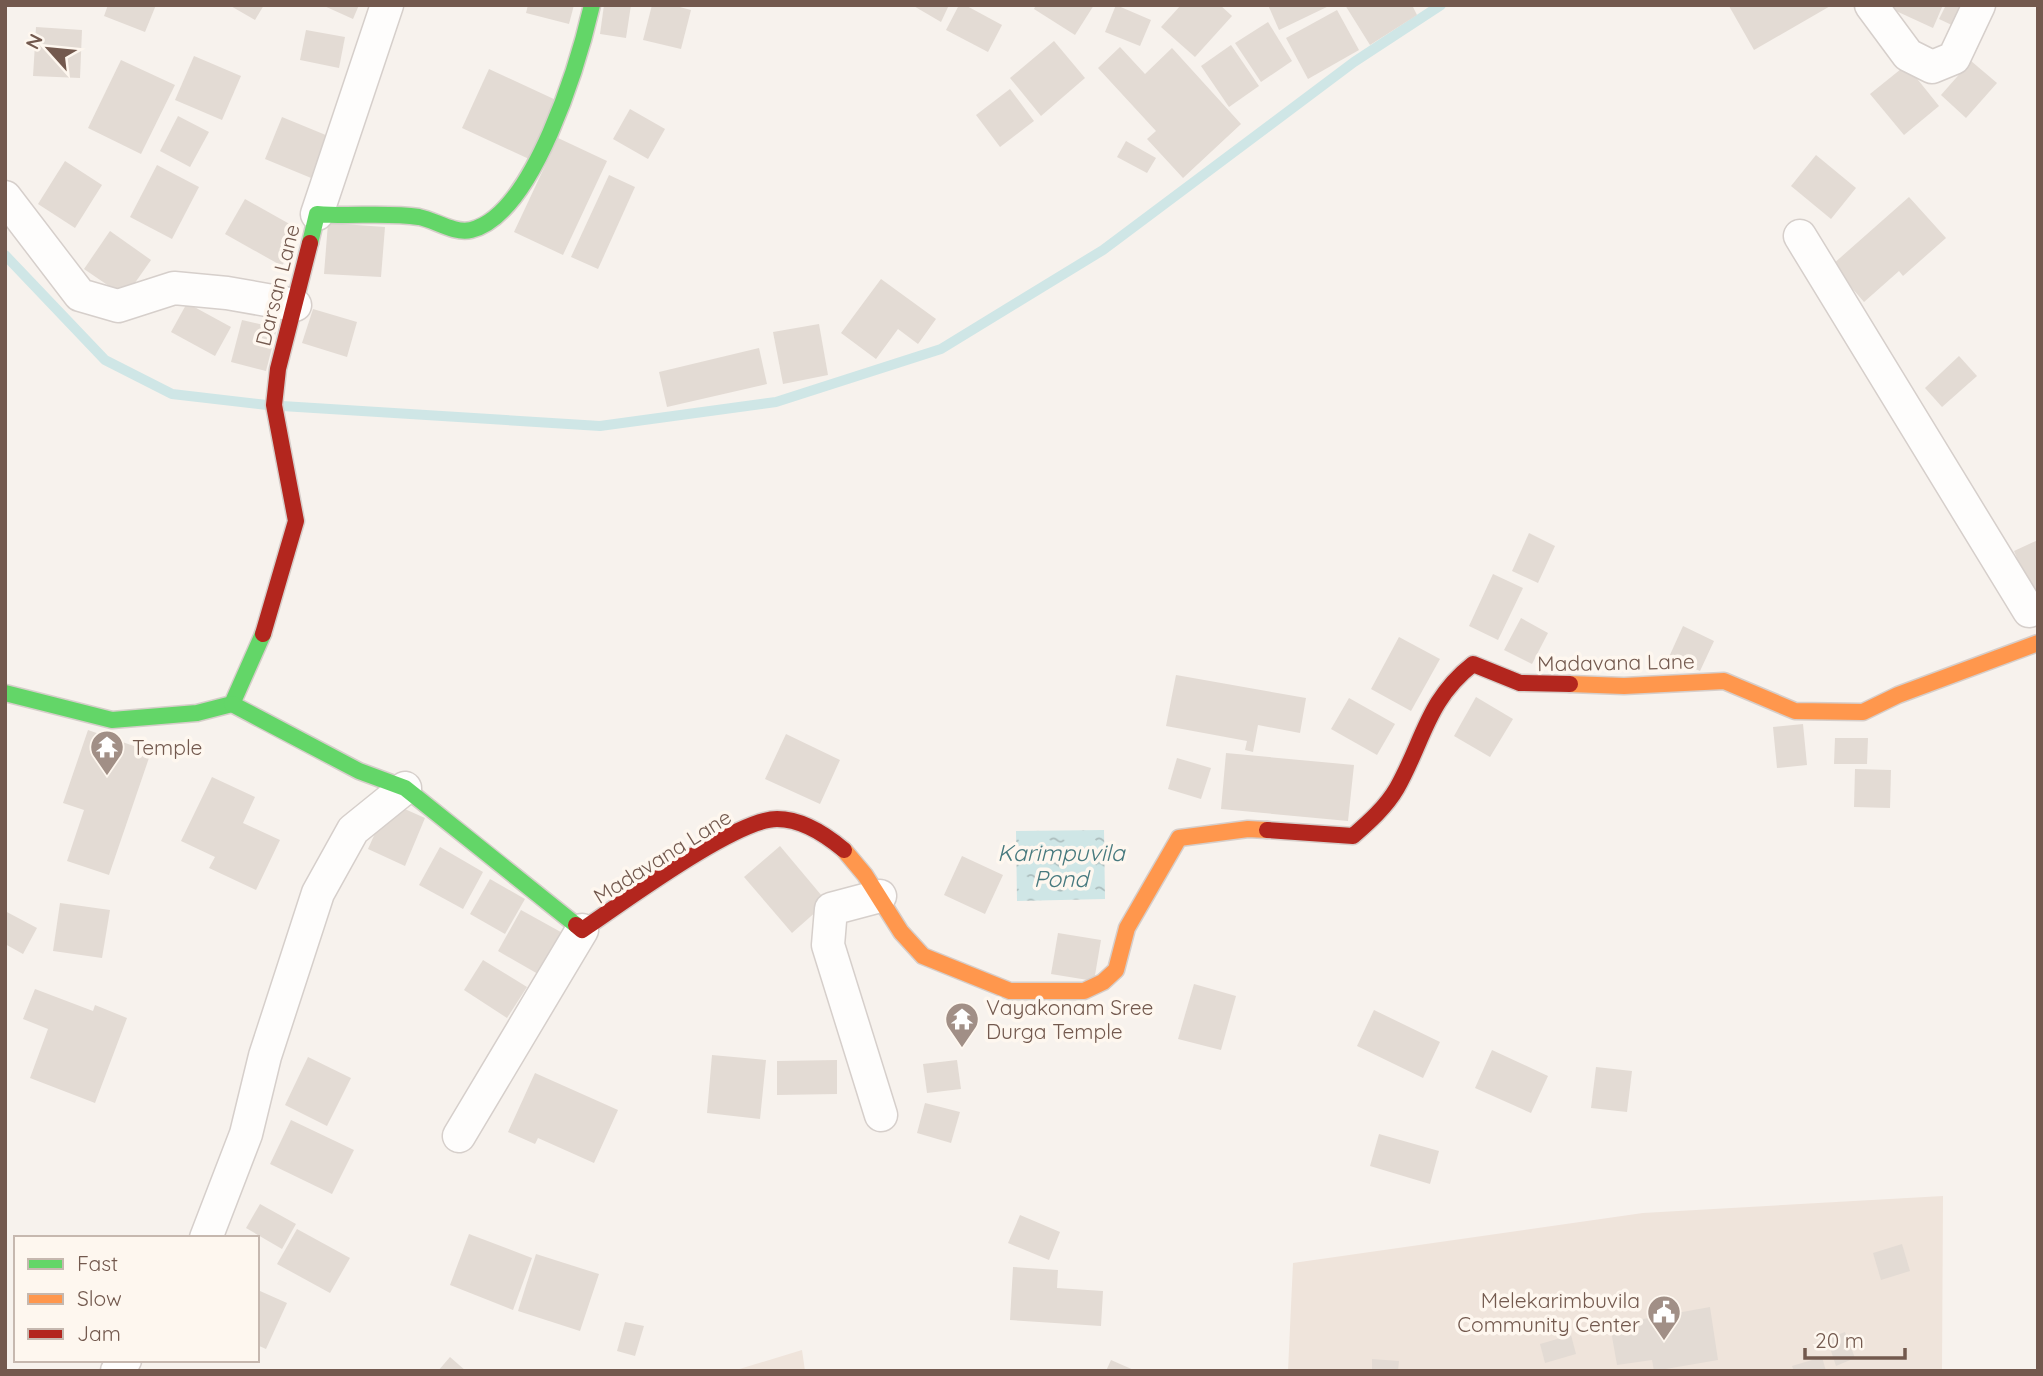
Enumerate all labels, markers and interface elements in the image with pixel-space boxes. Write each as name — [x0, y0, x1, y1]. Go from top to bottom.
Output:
north arrow — [14, 14, 84, 84]
text: N — [20, 30, 48, 53]
street label: Darsan Lane — [249, 221, 305, 349]
street label: Madavana Lane — [1537, 648, 1695, 676]
temple icon: Temple — [88, 728, 126, 777]
place label: Temple — [132, 734, 202, 760]
street label: Madavana Lane — [588, 803, 736, 909]
water label: Karimpuvila Pond — [997, 838, 1126, 893]
place label: Vayakonam Sree Durga Temple — [986, 994, 1153, 1044]
temple icon: Vayakonam Sree Durga Temple — [943, 1000, 981, 1049]
legend — [14, 1236, 259, 1362]
text: Fast — [77, 1250, 118, 1276]
text: Slow — [77, 1285, 122, 1311]
place label: Melekarimbuvila Community Center — [1457, 1287, 1640, 1337]
public building icon: Melekarimbuvila Community Center — [1645, 1293, 1683, 1342]
scale bar — [1805, 1316, 1905, 1360]
text: Jam — [77, 1320, 121, 1346]
text: 20 m — [1815, 1327, 1864, 1353]

